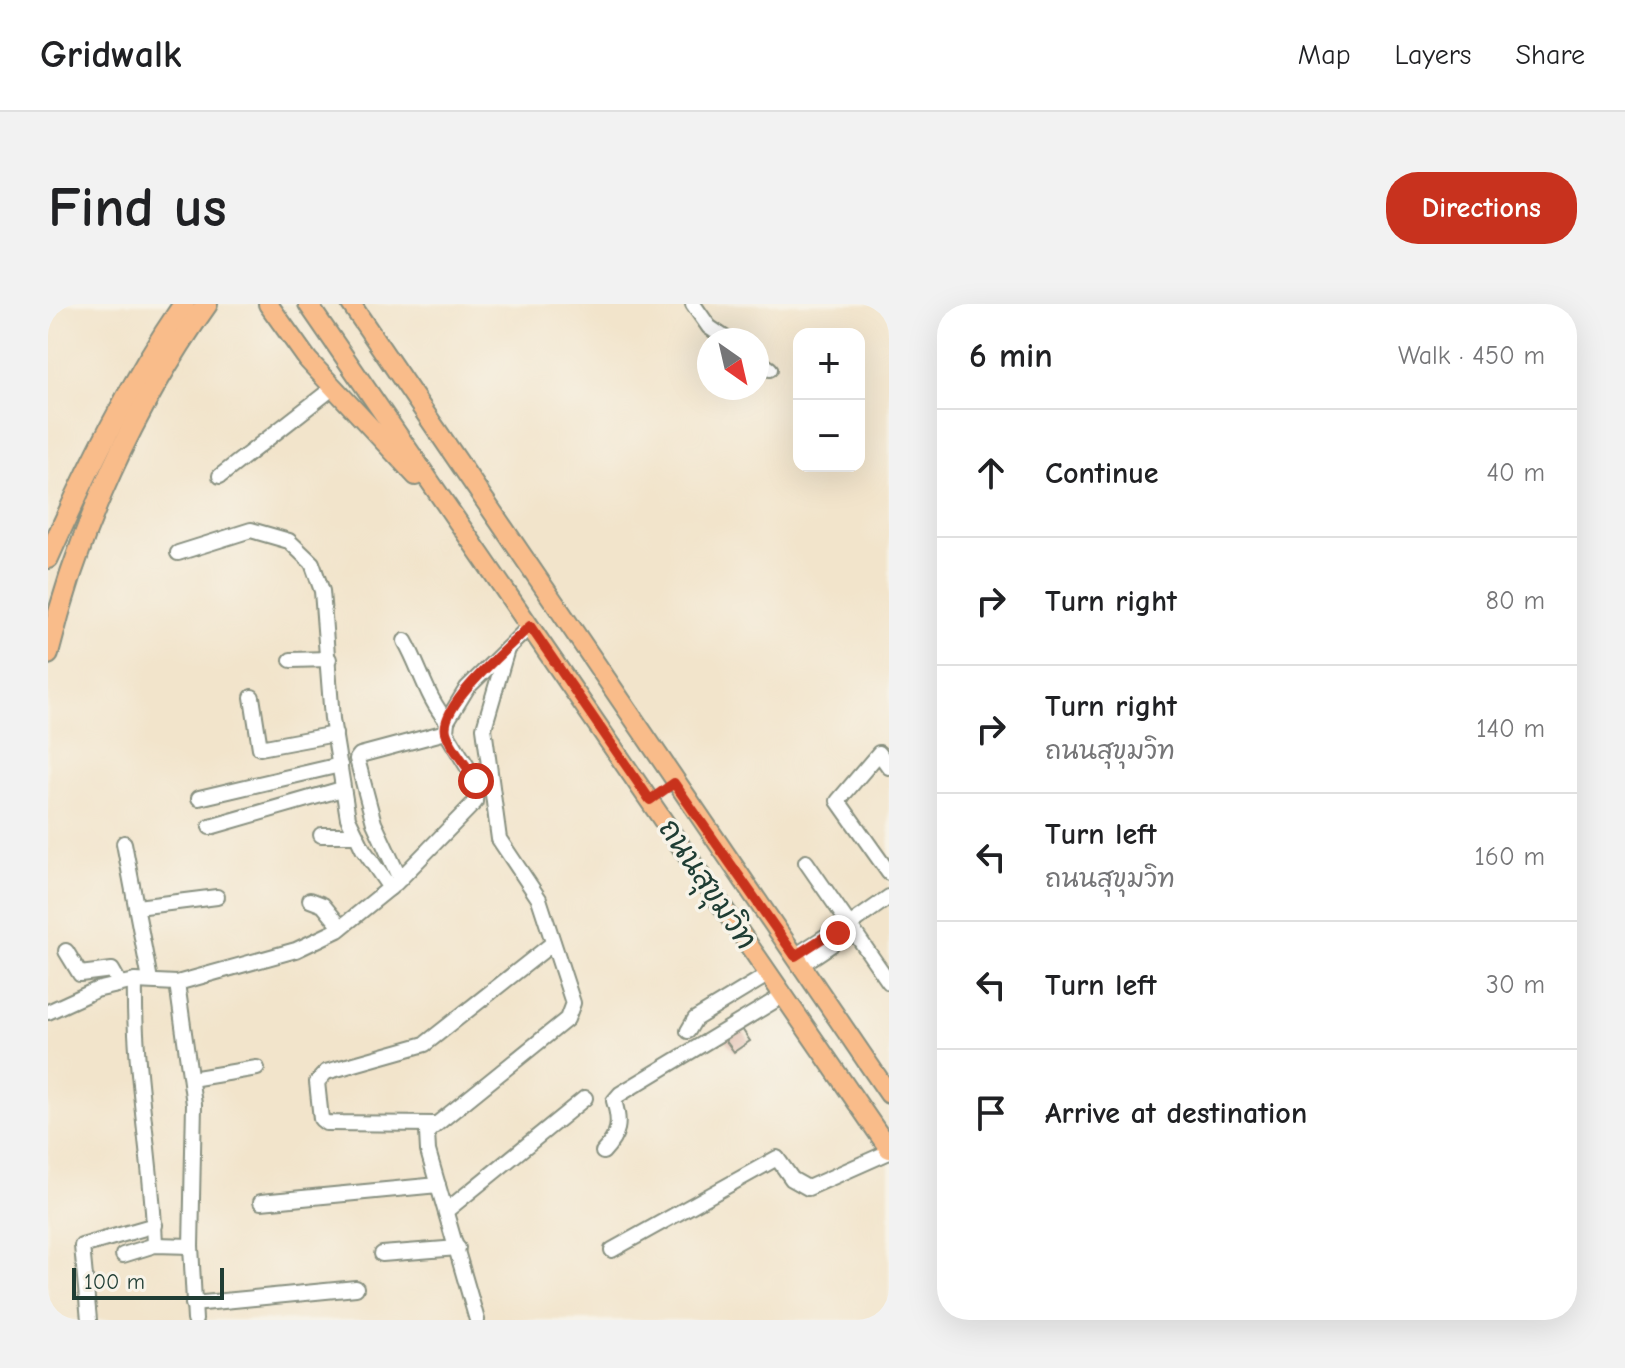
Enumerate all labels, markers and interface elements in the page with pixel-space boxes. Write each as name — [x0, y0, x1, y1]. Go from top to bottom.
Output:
text: Gridwalk — [40, 33, 182, 77]
text: Map — [1298, 39, 1351, 71]
text: Layers — [1395, 39, 1471, 71]
text: Share — [1515, 39, 1585, 71]
button: Directions — [1386, 172, 1577, 244]
text: Find us — [48, 176, 227, 240]
north arrow — [697, 328, 769, 400]
map controls — [793, 328, 865, 472]
button: + — [793, 328, 865, 400]
text: 6 min — [969, 336, 1053, 376]
text: Walk · 450 m — [1398, 341, 1545, 371]
button: − — [793, 400, 865, 472]
icon: ahead — [969, 451, 1013, 495]
text: Continue — [1045, 456, 1159, 491]
text: 40 m — [1486, 458, 1545, 488]
icon: right — [969, 579, 1013, 623]
text: Turn right — [1045, 584, 1177, 619]
text: 80 m — [1486, 586, 1545, 616]
text: Turn right — [1045, 689, 1177, 724]
icon: right — [969, 707, 1013, 751]
text: 140 m — [1476, 714, 1545, 744]
text: ถนนสุขุมวิท — [1045, 736, 1175, 766]
route start — [458, 763, 494, 799]
street label: ถนนสุขุมวิท — [648, 812, 765, 958]
text: Turn left — [1045, 817, 1157, 852]
icon: left — [969, 835, 1013, 879]
text: 160 m — [1475, 842, 1545, 872]
text: ถนนสุขุมวิท — [1045, 864, 1175, 894]
route end — [820, 915, 856, 951]
icon: left — [969, 963, 1013, 1007]
text: Turn left — [1045, 968, 1157, 1003]
text: 30 m — [1486, 970, 1545, 1000]
icon: arrive — [969, 1091, 1013, 1135]
text: Arrive at destination — [1045, 1096, 1307, 1131]
scale bar — [72, 1264, 224, 1300]
text: 100 m — [84, 1269, 145, 1295]

